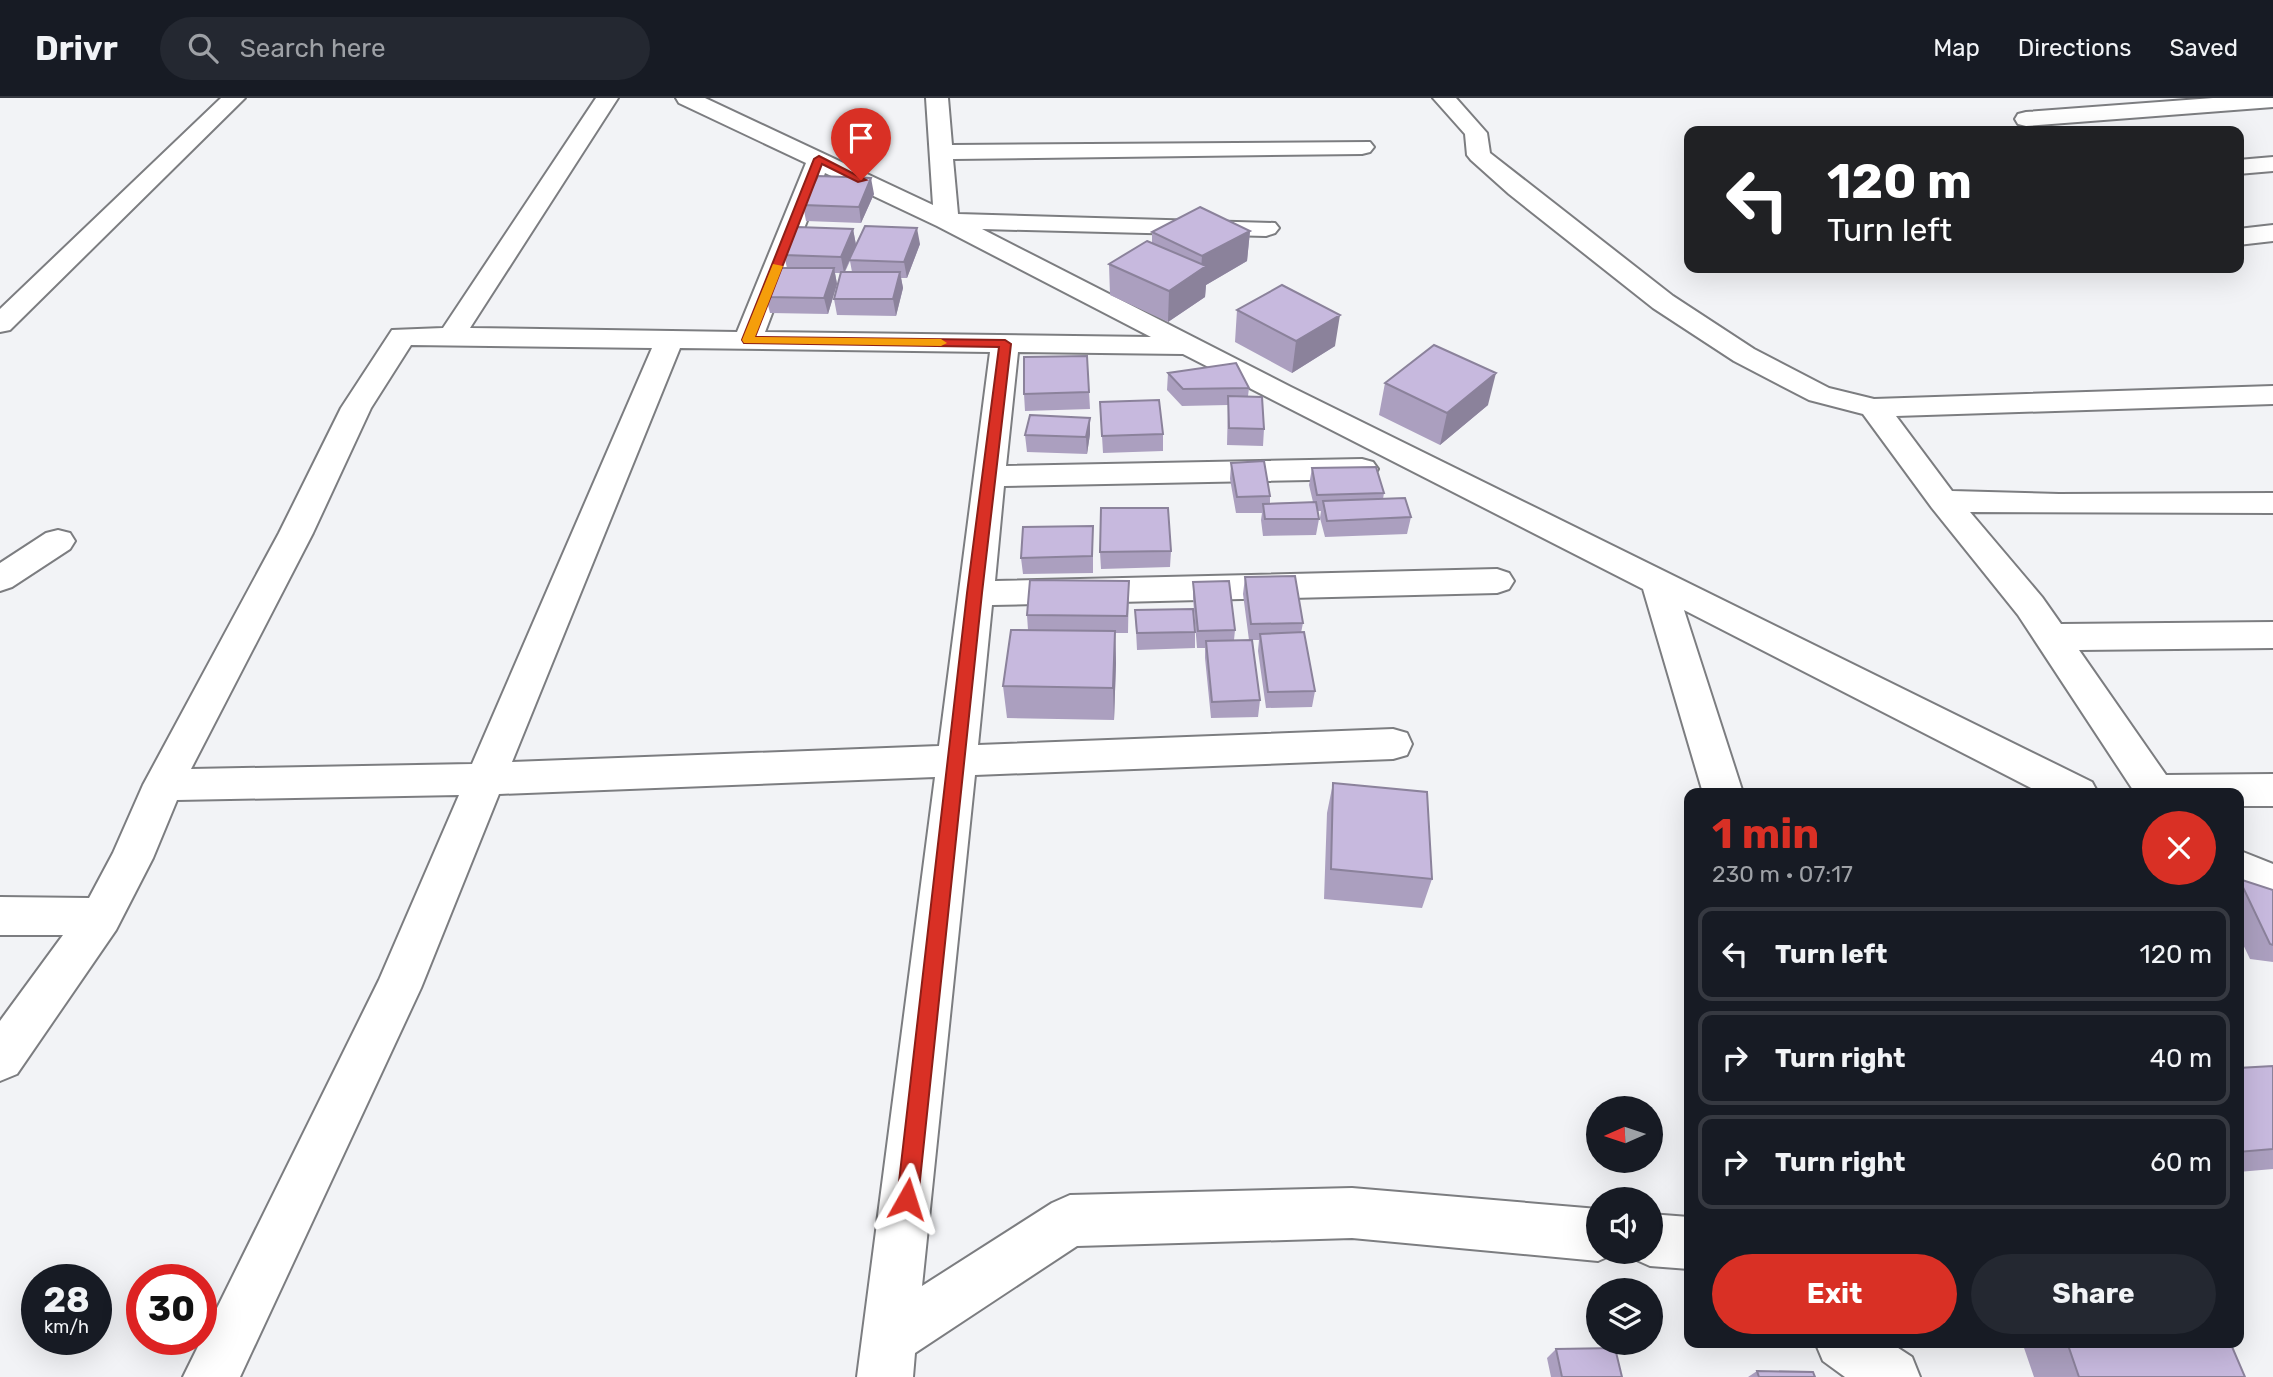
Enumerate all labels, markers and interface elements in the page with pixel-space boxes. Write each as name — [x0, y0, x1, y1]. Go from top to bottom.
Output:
search box — [160, 17, 650, 80]
text: Drivr — [35, 29, 118, 68]
icon: search — [184, 29, 222, 67]
text: Search here — [240, 33, 386, 64]
text: Map — [1933, 34, 1980, 62]
text: Directions — [2018, 34, 2131, 62]
text: Saved — [2169, 34, 2238, 62]
pin — [831, 108, 891, 180]
icon: arrive — [842, 119, 880, 157]
text: 120 m — [1827, 152, 1972, 210]
icon: left — [1712, 154, 1803, 245]
text: Turn left — [1827, 211, 1952, 249]
text: 1 min — [1712, 809, 1819, 859]
button: close — [2142, 811, 2216, 885]
text: 230 m · 07:17 — [1712, 860, 1853, 888]
icon: left — [1716, 935, 1754, 973]
text: Turn left — [1775, 939, 1887, 970]
text: 120 m — [2140, 939, 2212, 970]
icon: right — [1716, 1039, 1754, 1077]
text: Turn right — [1775, 1043, 1905, 1074]
text: 40 m — [2150, 1043, 2212, 1074]
north arrow — [1586, 1096, 1662, 1172]
map controls — [1586, 1096, 1663, 1355]
icon: right — [1716, 1143, 1754, 1181]
text: Turn right — [1775, 1147, 1905, 1178]
text: 60 m — [2150, 1147, 2212, 1178]
position arrow — [870, 1162, 944, 1236]
button: sound — [1586, 1187, 1663, 1264]
button: Exit — [1712, 1254, 1957, 1334]
button: Share — [1971, 1254, 2216, 1334]
speed limit sign: 30 — [126, 1264, 217, 1355]
button: layers — [1586, 1278, 1663, 1355]
text: 28 — [43, 1279, 90, 1321]
text: km/h — [44, 1316, 89, 1338]

